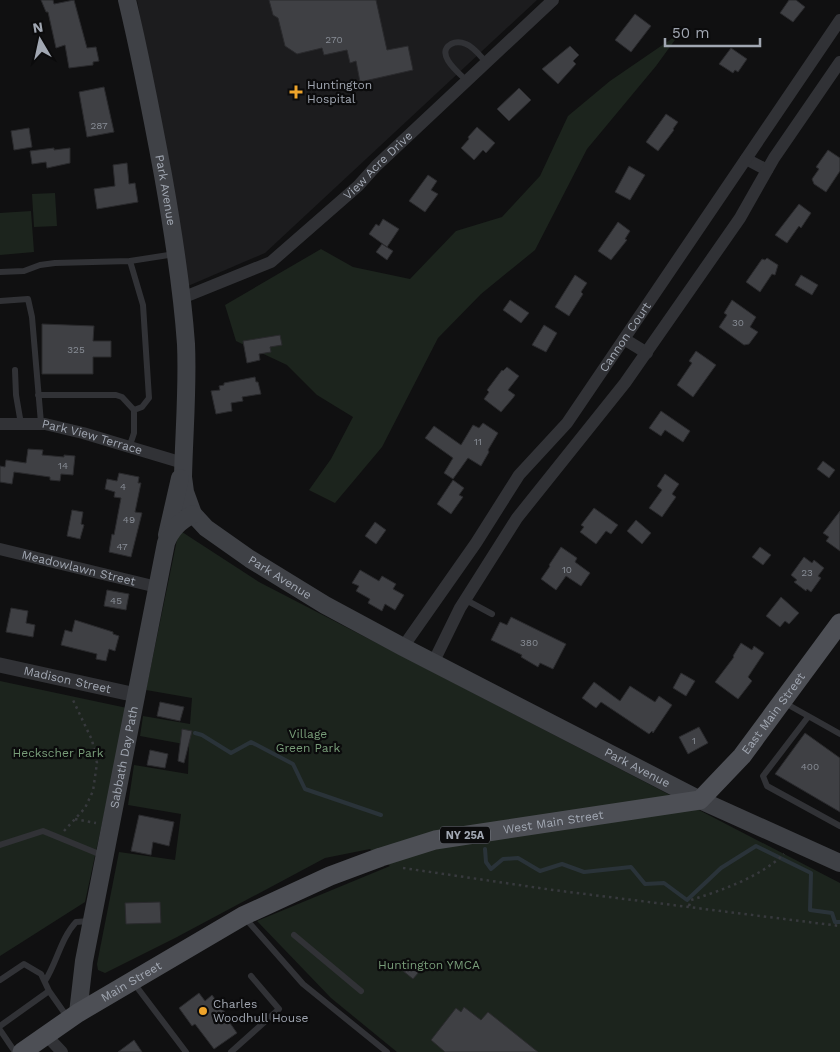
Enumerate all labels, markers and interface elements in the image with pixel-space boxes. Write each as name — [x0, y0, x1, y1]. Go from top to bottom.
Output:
north arrow — [15, 15, 65, 65]
scale bar — [665, 15, 760, 47]
text: N — [32, 18, 44, 36]
text: 50 m — [672, 24, 709, 42]
house number: 270 — [325, 34, 343, 45]
place label: Huntington Hospital — [307, 78, 372, 106]
marker: Huntington Hospital — [289, 85, 303, 99]
house number: 287 — [90, 120, 108, 131]
street label: View Acre Drive — [340, 129, 415, 203]
street label: Park Avenue — [152, 153, 179, 227]
street label: Cannon Court — [597, 300, 654, 375]
house number: 30 — [732, 317, 744, 328]
house number: 325 — [67, 344, 85, 355]
street label: Park View Terrace — [41, 417, 144, 457]
house number: 11 — [474, 436, 482, 447]
house number: 14 — [58, 460, 68, 471]
house number: 4 — [120, 481, 126, 492]
house number: 49 — [123, 514, 135, 525]
house number: 47 — [116, 541, 128, 552]
street label: Meadowlawn Street — [20, 548, 137, 589]
street label: Park Avenue — [246, 553, 314, 602]
house number: 10 — [562, 564, 572, 575]
house number: 23 — [801, 567, 813, 578]
house number: 45 — [110, 595, 122, 606]
house number: 380 — [520, 637, 538, 648]
street label: Madison Street — [22, 663, 112, 696]
street label: East Main Street — [739, 670, 808, 757]
street label: Sabbath Day Path — [107, 705, 141, 810]
park label: Village Green Park — [276, 727, 340, 755]
house number: 1 — [692, 735, 696, 746]
street label: Park Avenue — [602, 745, 672, 790]
park label: Heckscher Park — [13, 746, 104, 760]
house number: 400 — [801, 761, 819, 772]
street label: West Main Street — [502, 808, 604, 837]
road number: NY 25A — [440, 826, 490, 844]
street label: Main Street — [98, 958, 164, 1005]
park label: Huntington YMCA — [378, 958, 480, 972]
place label: Charles Woodhull House — [213, 997, 309, 1025]
marker: Charles Woodhull House — [197, 1005, 209, 1017]

